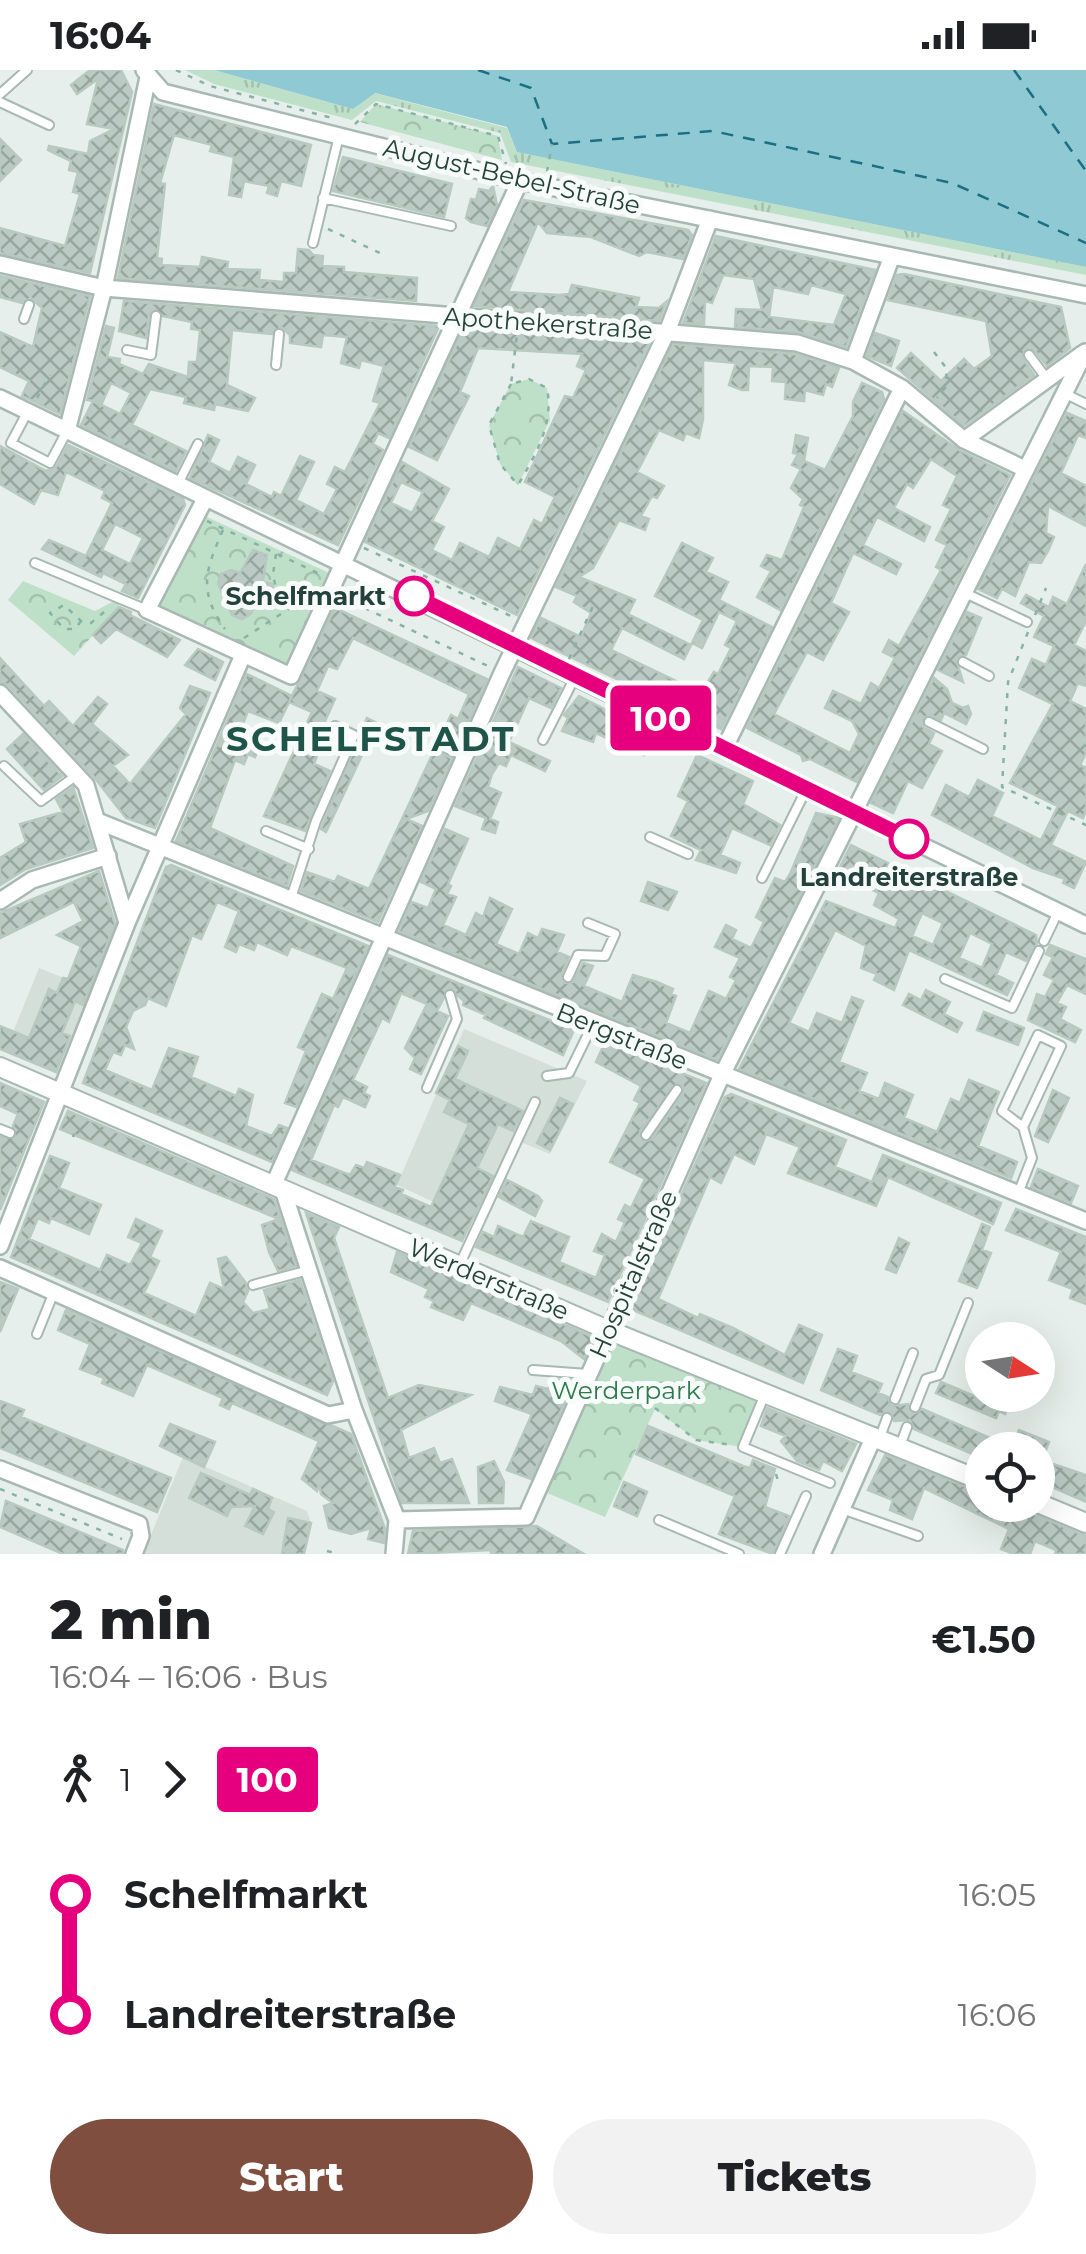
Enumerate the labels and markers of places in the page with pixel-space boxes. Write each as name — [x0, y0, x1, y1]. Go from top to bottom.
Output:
marker: Schelfmarkt — [395, 577, 433, 615]
place label: Schelfmarkt — [225, 581, 386, 611]
marker: Landreiterstraße — [890, 820, 928, 858]
place label: Landreiterstraße — [800, 862, 1018, 892]

